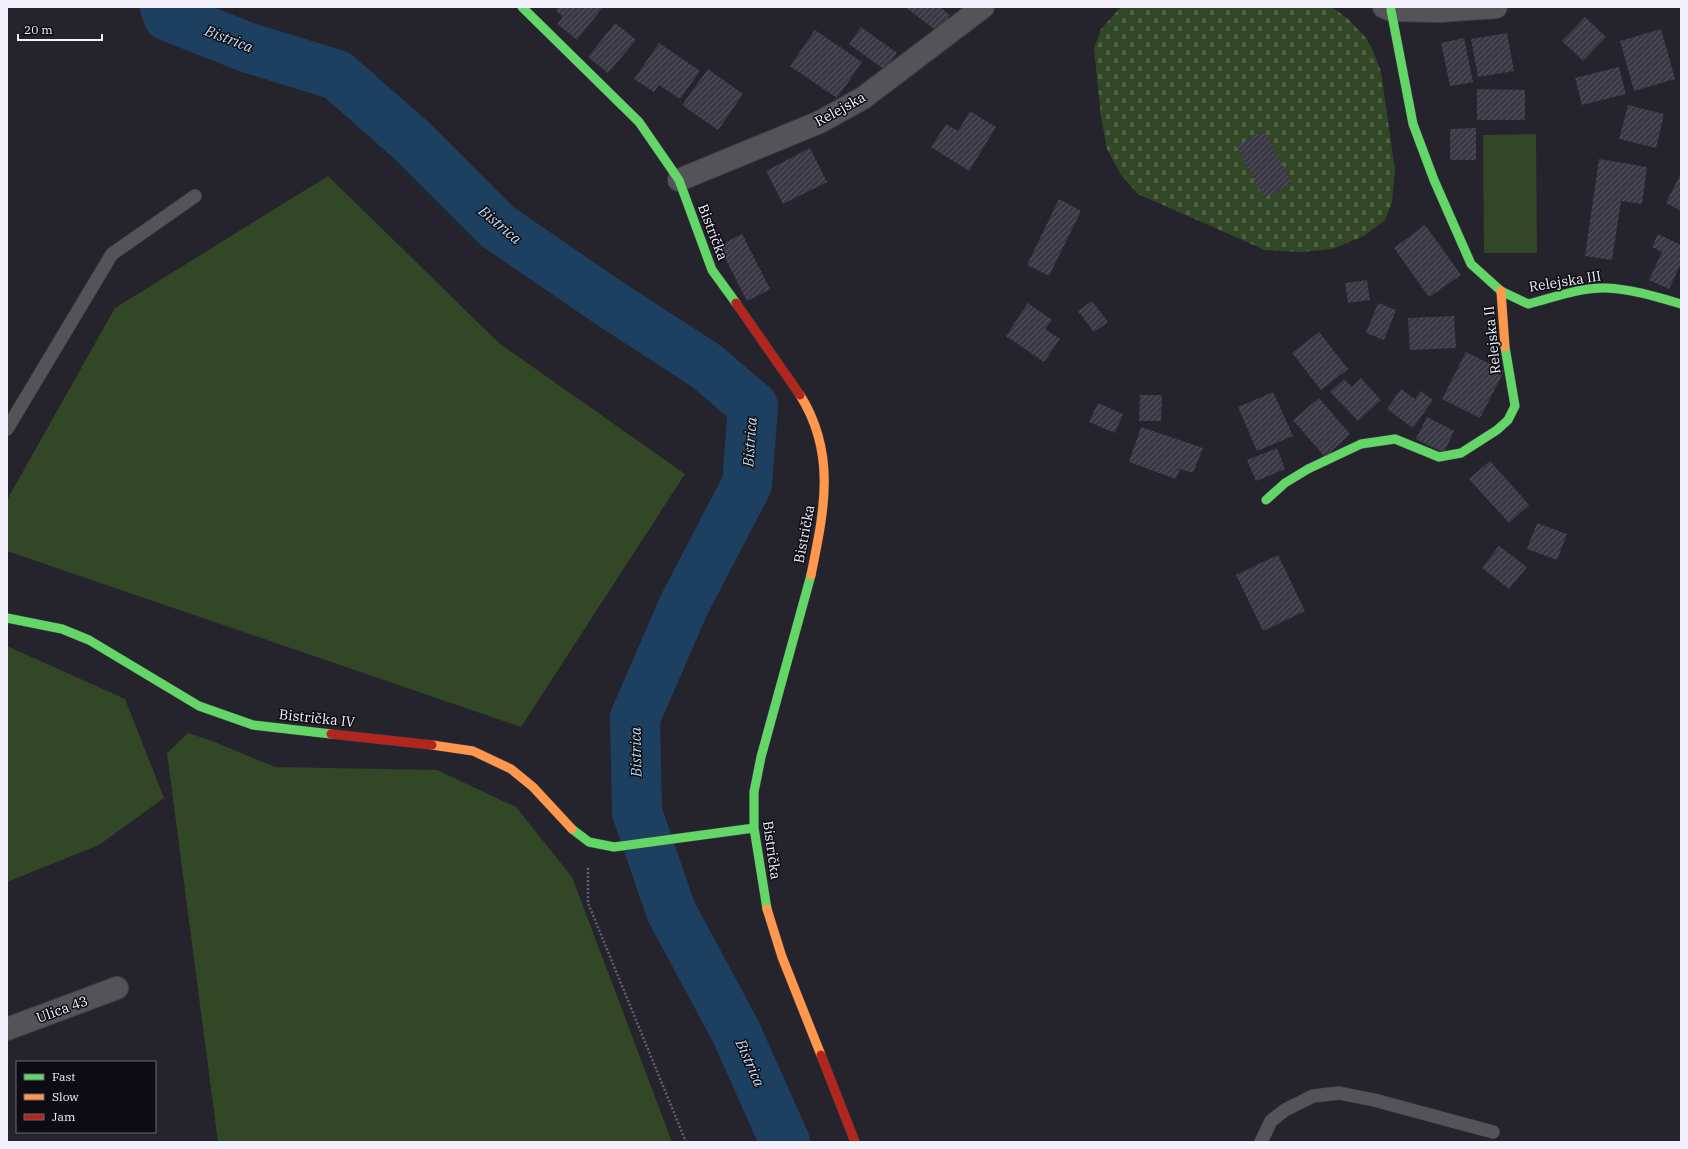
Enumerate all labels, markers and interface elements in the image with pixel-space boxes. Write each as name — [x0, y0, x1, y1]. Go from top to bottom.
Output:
scale bar — [18, 16, 102, 42]
water label: Bistrica — [201, 20, 257, 57]
text: 20 m — [24, 22, 53, 37]
street label: Relejska — [811, 88, 869, 130]
water label: Bistrica — [474, 201, 526, 249]
street label: Bistrička — [694, 201, 732, 263]
street label: Relejska III — [1527, 266, 1603, 296]
street label: Relejska II — [1479, 305, 1505, 375]
water label: Bistrica — [738, 416, 761, 469]
street label: Bistrička — [790, 503, 819, 565]
street label: Bistrička IV — [278, 705, 356, 731]
water label: Bistrica — [626, 726, 645, 778]
street label: Bistrička — [759, 819, 785, 881]
street label: Ulica 43 — [34, 991, 90, 1027]
water label: Bistrica — [731, 1035, 770, 1090]
legend — [16, 1061, 156, 1133]
text: Fast — [52, 1069, 76, 1084]
text: Slow — [52, 1089, 79, 1104]
text: Jam — [52, 1109, 76, 1124]

